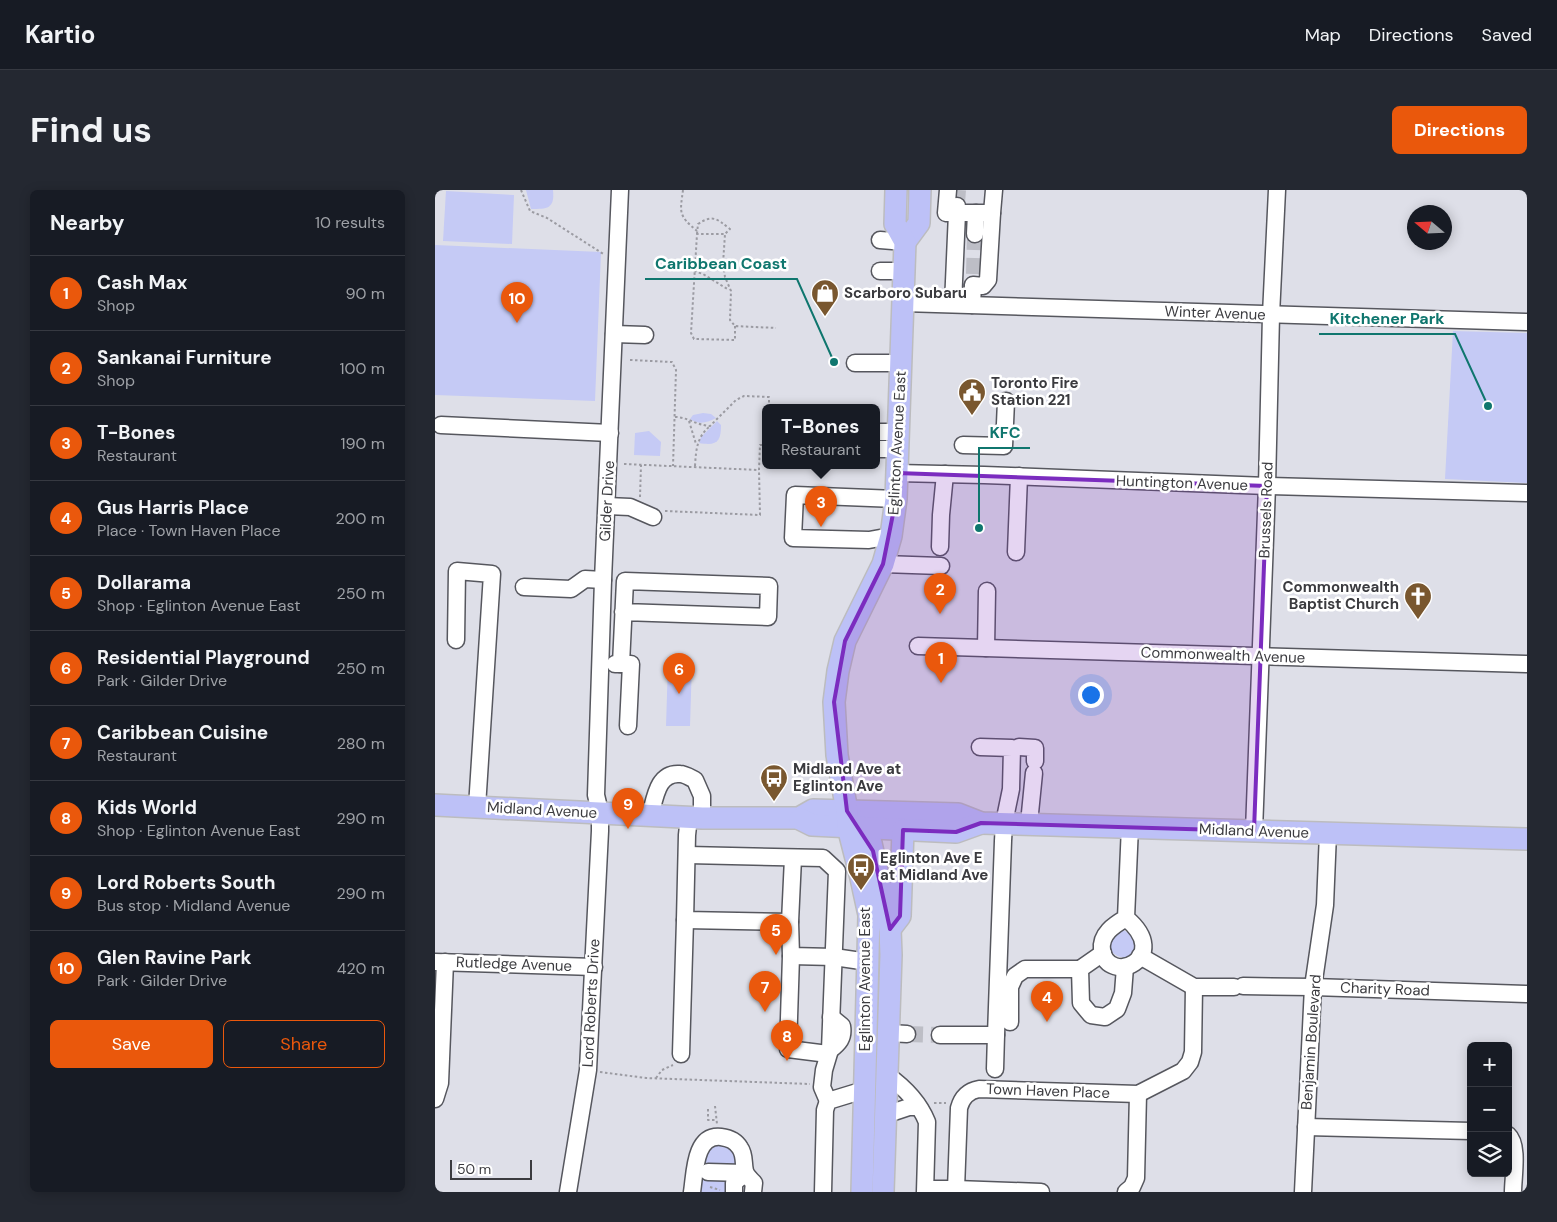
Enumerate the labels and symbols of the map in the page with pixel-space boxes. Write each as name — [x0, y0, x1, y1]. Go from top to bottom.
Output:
north arrow — [1407, 205, 1452, 250]
callout: Caribbean Coast — [645, 248, 797, 279]
text: Caribbean Coast — [655, 253, 787, 274]
shop icon: Scarboro Subaru — [810, 278, 840, 317]
pin: 10 — [501, 282, 533, 323]
place label: Scarboro Subaru — [844, 283, 967, 303]
street label: Winter Avenue — [1164, 301, 1266, 325]
callout: Kitchener Park — [1319, 303, 1455, 334]
text: Kitchener Park — [1329, 308, 1445, 329]
street label: Eglinton Avenue East — [883, 370, 911, 516]
place label: Toronto Fire Station 221 — [991, 373, 1079, 410]
public building icon: Toronto Fire Station 221 — [957, 377, 987, 416]
callout: KFC — [979, 417, 1030, 448]
text: KFC — [989, 422, 1021, 443]
street label: Gilder Drive — [595, 460, 619, 542]
street label: Brussels Road — [1254, 461, 1278, 559]
street label: Huntington Avenue — [1116, 471, 1248, 495]
pin: 3 — [805, 486, 837, 527]
pin: 2 — [924, 573, 956, 614]
place label: Commonwealth Baptist Church — [1283, 577, 1399, 614]
church icon: Commonwealth Baptist Church — [1403, 581, 1433, 620]
pin: 1 — [925, 642, 957, 683]
street label: Commonwealth Avenue — [1140, 642, 1306, 668]
pin: 6 — [663, 653, 695, 694]
your location — [1078, 682, 1104, 708]
place label: Midland Ave at Eglinton Ave — [793, 759, 901, 796]
bus stop icon: Midland Ave at Eglinton Ave — [759, 763, 789, 802]
pin: 9 — [612, 788, 644, 829]
street label: Midland Avenue — [486, 797, 598, 823]
street label: Midland Avenue — [1199, 819, 1309, 843]
place label: Eglinton Ave E at Midland Ave — [880, 848, 988, 885]
bus stop icon: Eglinton Ave E at Midland Ave — [846, 852, 876, 891]
street label: Eglinton Avenue East — [855, 907, 875, 1051]
pin: 5 — [760, 914, 792, 955]
street label: Lord Roberts Drive — [578, 938, 604, 1068]
street label: Rutledge Avenue — [456, 952, 572, 976]
pin: 7 — [749, 971, 781, 1012]
street label: Benjamin Boulevard — [1296, 973, 1326, 1111]
street label: Charity Road — [1340, 977, 1430, 1001]
pin: 4 — [1031, 981, 1063, 1022]
pin: 8 — [771, 1020, 803, 1061]
street label: Town Haven Place — [986, 1079, 1110, 1103]
scale bar — [450, 1157, 533, 1180]

